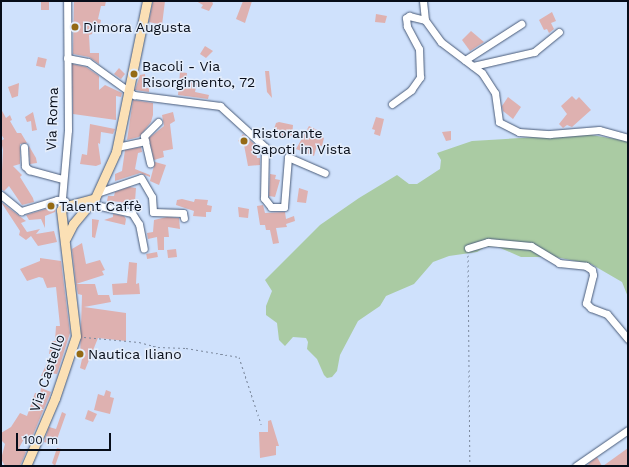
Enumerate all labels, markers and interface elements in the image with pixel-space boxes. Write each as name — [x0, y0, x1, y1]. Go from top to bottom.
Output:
place label: Dimora Augusta — [83, 19, 192, 35]
marker: Dimora Augusta — [70, 22, 80, 32]
place label: Bacoli - Via Risorgimento, 72 — [142, 58, 256, 90]
marker: Bacoli - Via Risorgimento, 72 — [129, 69, 139, 79]
street label: Via Roma — [42, 87, 62, 151]
place label: Ristorante Sapoti in Vista — [252, 125, 351, 158]
marker: Ristorante Sapoti in Vista — [239, 136, 249, 146]
place label: Talent Caffè — [59, 198, 142, 214]
marker: Talent Caffè — [46, 201, 56, 211]
street label: Via Castello — [26, 332, 68, 414]
place label: Nautica Iliano — [88, 346, 182, 362]
marker: Nautica Iliano — [75, 349, 85, 359]
scale bar — [18, 425, 113, 451]
text: 100 m — [23, 433, 58, 447]

